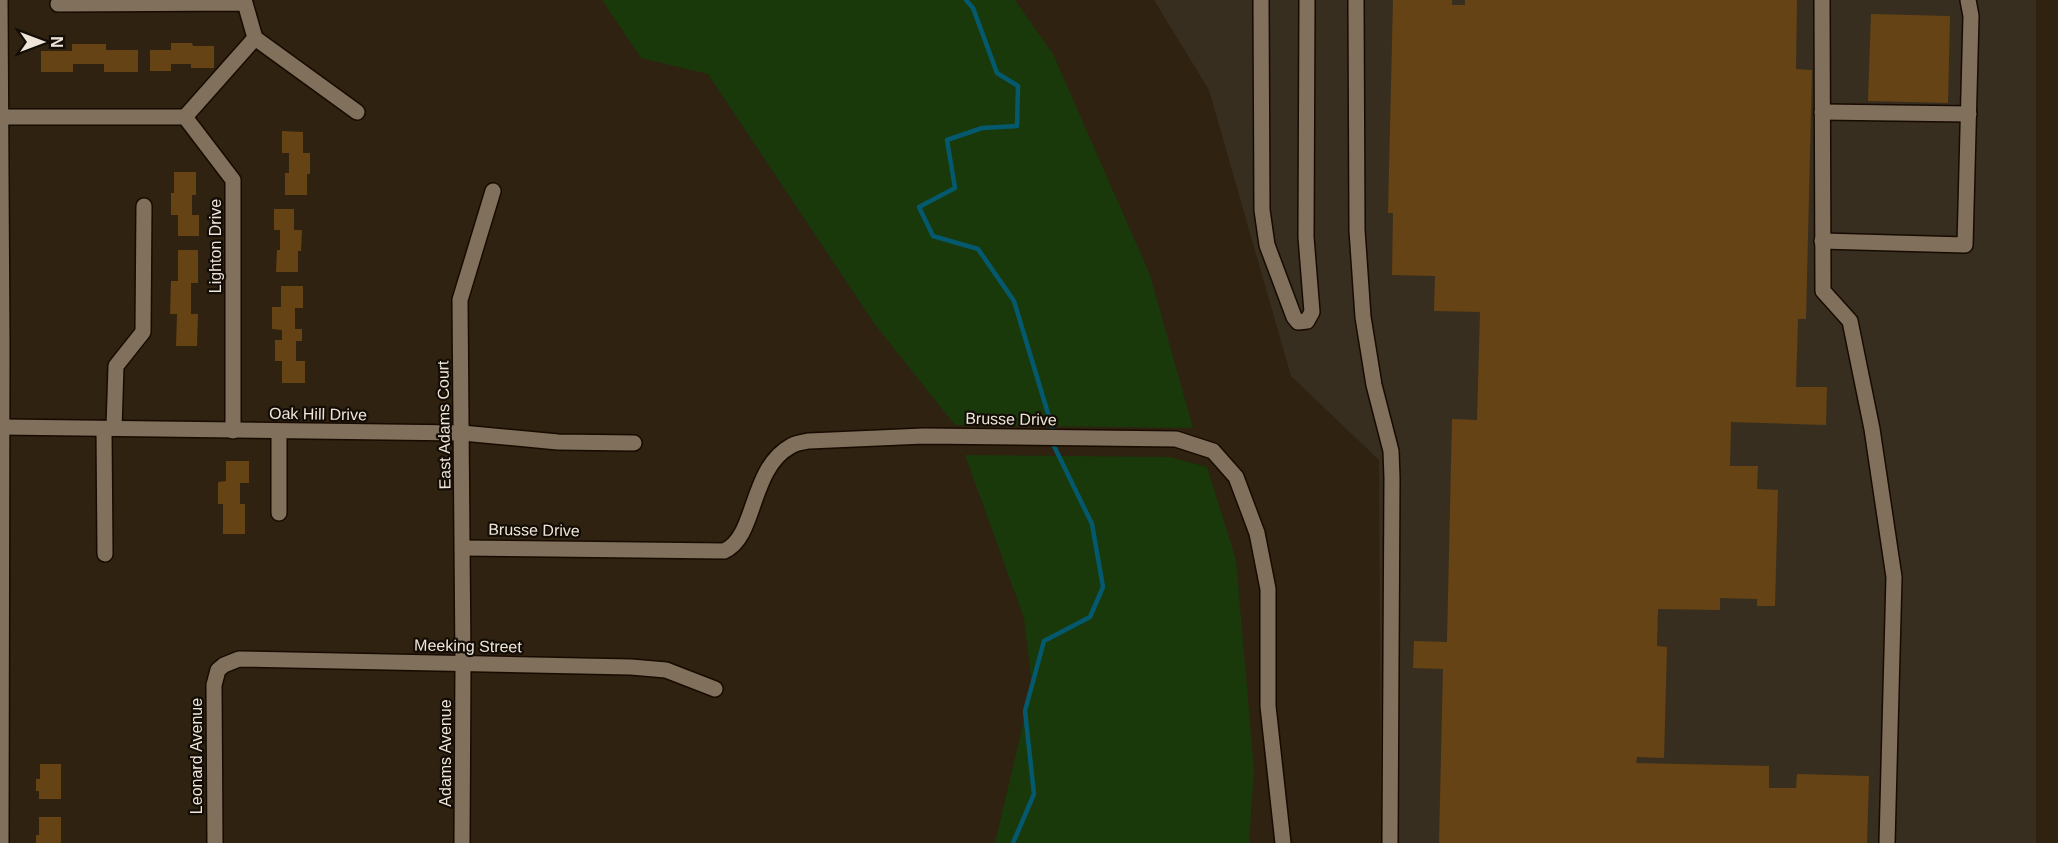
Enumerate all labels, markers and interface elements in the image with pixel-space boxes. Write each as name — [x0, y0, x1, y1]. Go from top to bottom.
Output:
north arrow — [12, 12, 72, 72]
text: N — [48, 36, 65, 48]
street label: Lighton Drive — [207, 199, 224, 293]
street label: East Adams Court — [434, 360, 454, 490]
street label: Oak Hill Drive — [269, 405, 367, 423]
street label: Brusse Drive — [965, 410, 1057, 428]
street label: Brusse Drive — [488, 521, 580, 539]
street label: Meeking Street — [414, 637, 522, 655]
street label: Leonard Avenue — [188, 698, 205, 814]
street label: Adams Avenue — [437, 699, 454, 807]

